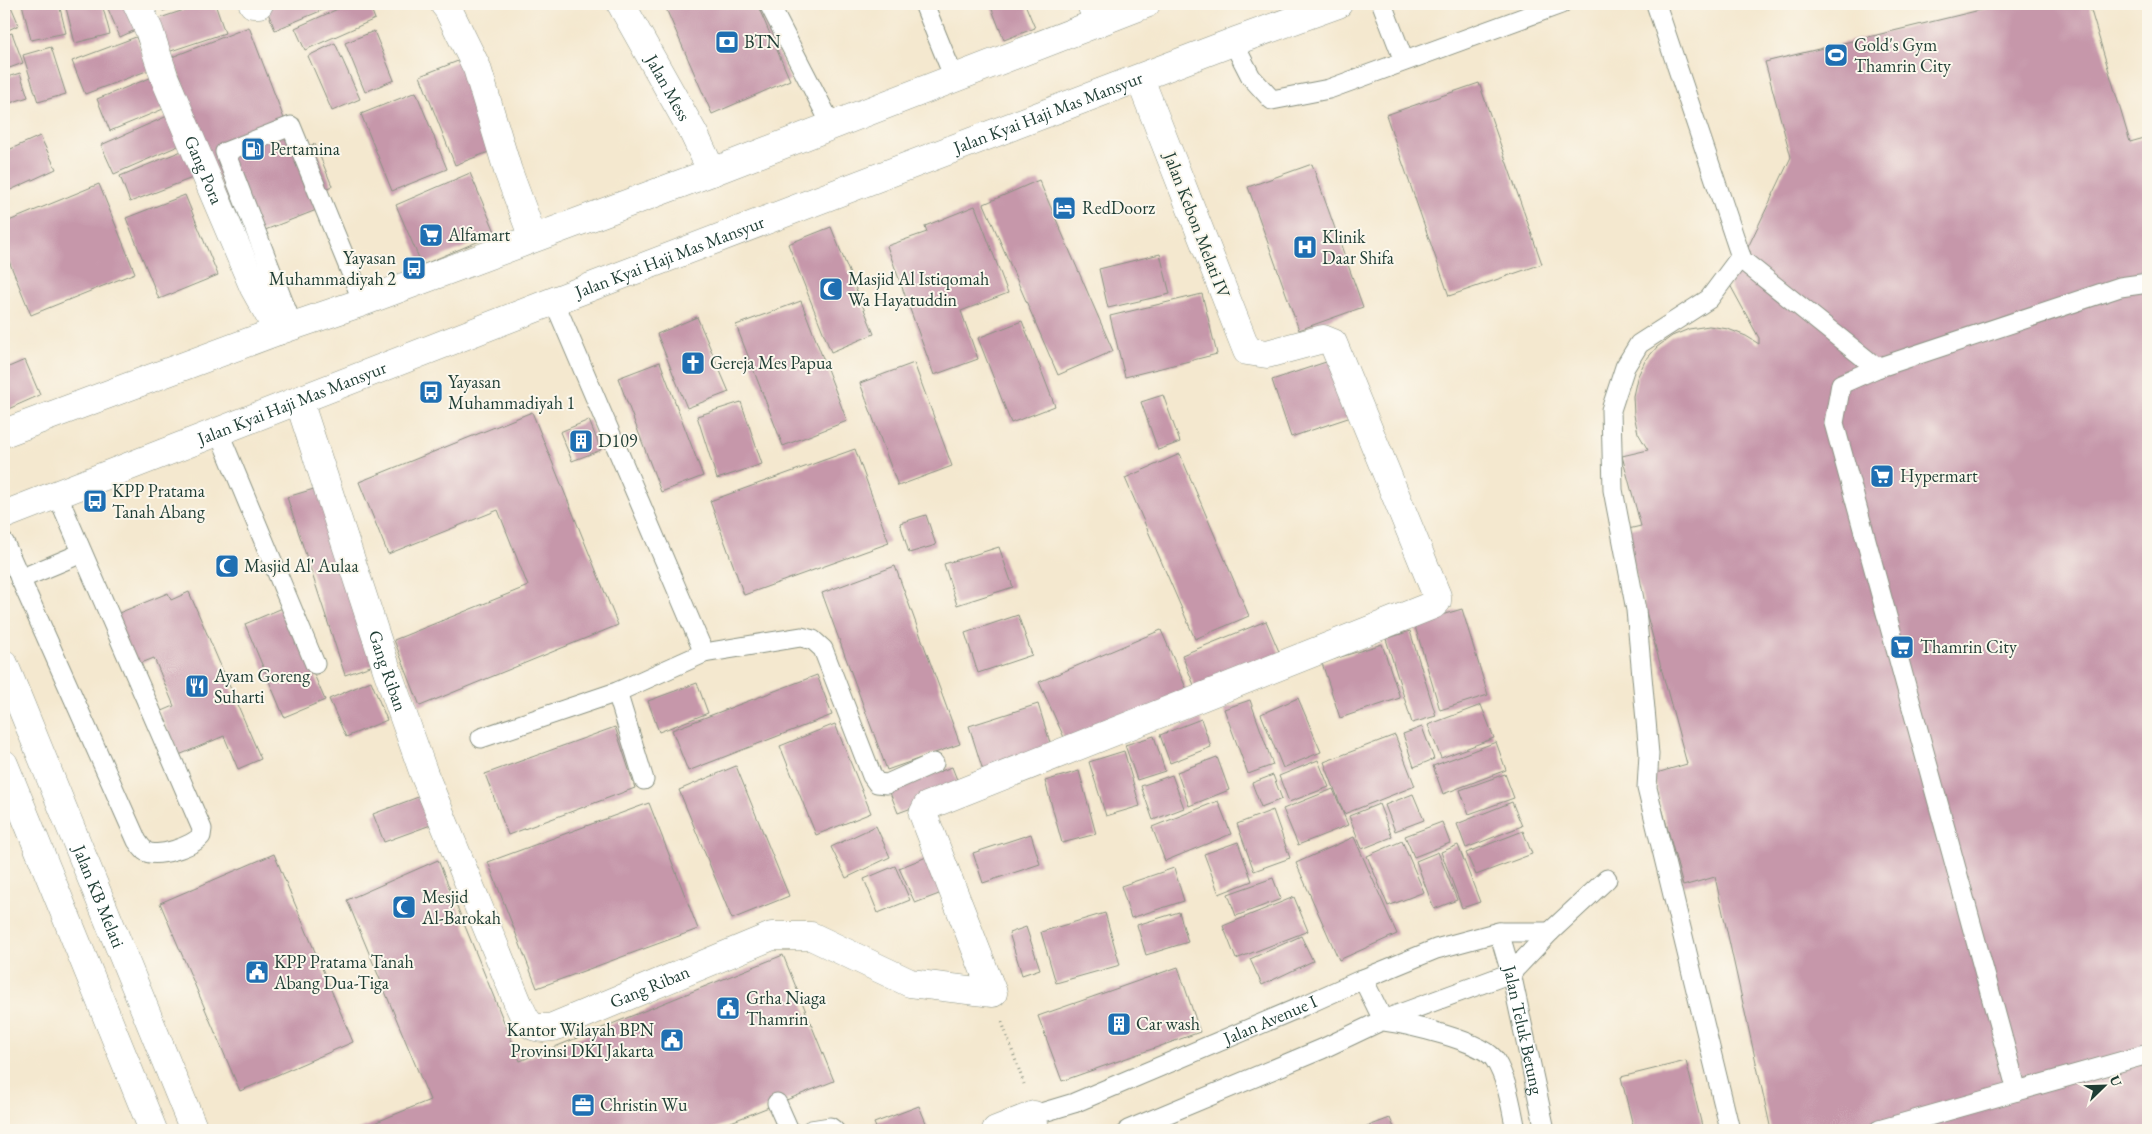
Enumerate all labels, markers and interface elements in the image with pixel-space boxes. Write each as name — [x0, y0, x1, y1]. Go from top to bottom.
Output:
bank icon: BTN — [714, 29, 740, 55]
place label: BTN — [744, 30, 781, 53]
place label: Gold's Gym Thamrin City — [1854, 33, 1951, 77]
sports icon: Gold's Gym Thamrin City — [1823, 42, 1849, 68]
street label: Jalan Mess — [640, 48, 696, 125]
street label: Jalan Kyai Haji Mas Mansyur — [948, 66, 1146, 159]
street label: Gang Pora — [179, 132, 229, 208]
fuel station icon: Pertamina — [240, 136, 266, 162]
place label: Pertamina — [270, 137, 341, 160]
street label: Jalan Kebon Melati IV — [1158, 147, 1236, 302]
hotel icon: RedDoorz — [1051, 195, 1077, 221]
place label: RedDoorz — [1082, 196, 1155, 219]
street label: Jalan Kyai Haji Mas Mansyur — [570, 210, 767, 304]
supermarket icon: Alfamart — [418, 222, 444, 248]
place label: Alfamart — [447, 223, 510, 246]
place label: Klinik Daar Shifa — [1322, 225, 1395, 269]
hospital icon: Klinik Daar Shifa — [1292, 234, 1318, 260]
place label: Yayasan Muhammadiyah 2 — [269, 246, 396, 290]
bus stop icon: Yayasan Muhammadiyah 2 — [401, 255, 427, 281]
place label: Masjid Al Istiqomah Wa Hayatuddin — [848, 267, 989, 311]
mosque icon: Masjid Al Istiqomah Wa Hayatuddin — [818, 276, 844, 302]
church icon: Gereja Mes Papua — [680, 350, 706, 376]
place label: Gereja Mes Papua — [710, 351, 833, 374]
street label: Jalan Kyai Haji Mas Mansyur — [192, 355, 390, 450]
place label: Yayasan Muhammadiyah 1 — [448, 370, 575, 414]
bus stop icon: Yayasan Muhammadiyah 1 — [418, 379, 444, 405]
building icon: D109 — [568, 428, 594, 454]
place label: D109 — [598, 429, 638, 452]
supermarket icon: Hypermart — [1869, 463, 1895, 489]
place label: Hypermart — [1900, 464, 1978, 487]
place label: KPP Pratama Tanah Abang — [112, 479, 206, 523]
bus stop icon: KPP Pratama Tanah Abang — [82, 488, 108, 514]
mosque icon: Masjid Al' Aulaa — [214, 553, 240, 579]
place label: Masjid Al' Aulaa — [244, 554, 359, 577]
street label: Gang Riban — [364, 627, 413, 715]
supermarket icon: Thamrin City — [1889, 634, 1915, 660]
place label: Thamrin City — [1920, 635, 2017, 658]
place label: Ayam Goreng Suharti — [213, 664, 310, 708]
restaurant icon: Ayam Goreng Suharti — [184, 673, 210, 699]
street label: Jalan KB Melati — [67, 840, 131, 952]
place label: Mesjid Al-Barokah — [421, 885, 501, 929]
mosque icon: Mesjid Al-Barokah — [391, 894, 417, 920]
place label: KPP Pratama Tanah Abang Dua-Tiga — [273, 950, 414, 994]
public building icon: KPP Pratama Tanah Abang Dua-Tiga — [244, 959, 270, 985]
street label: Gang Riban — [606, 959, 693, 1013]
street label: Jalan Teluk Betung — [1498, 961, 1549, 1097]
place label: Grha Niaga Thamrin — [746, 986, 827, 1030]
street label: Jalan Avenue I — [1218, 989, 1320, 1050]
public building icon: Grha Niaga Thamrin — [715, 995, 741, 1021]
building icon: Car wash — [1106, 1011, 1132, 1037]
place label: Car wash — [1136, 1012, 1200, 1035]
place label: Kantor Wilayah BPN Provinsi DKI Jakarta — [507, 1018, 655, 1062]
public building icon: Kantor Wilayah BPN Provinsi DKI Jakarta — [659, 1027, 685, 1053]
north arrow — [2080, 1062, 2130, 1112]
text: U — [2106, 1073, 2127, 1090]
office icon: Christin Wu — [570, 1092, 596, 1118]
place label: Christin Wu — [600, 1093, 688, 1116]

